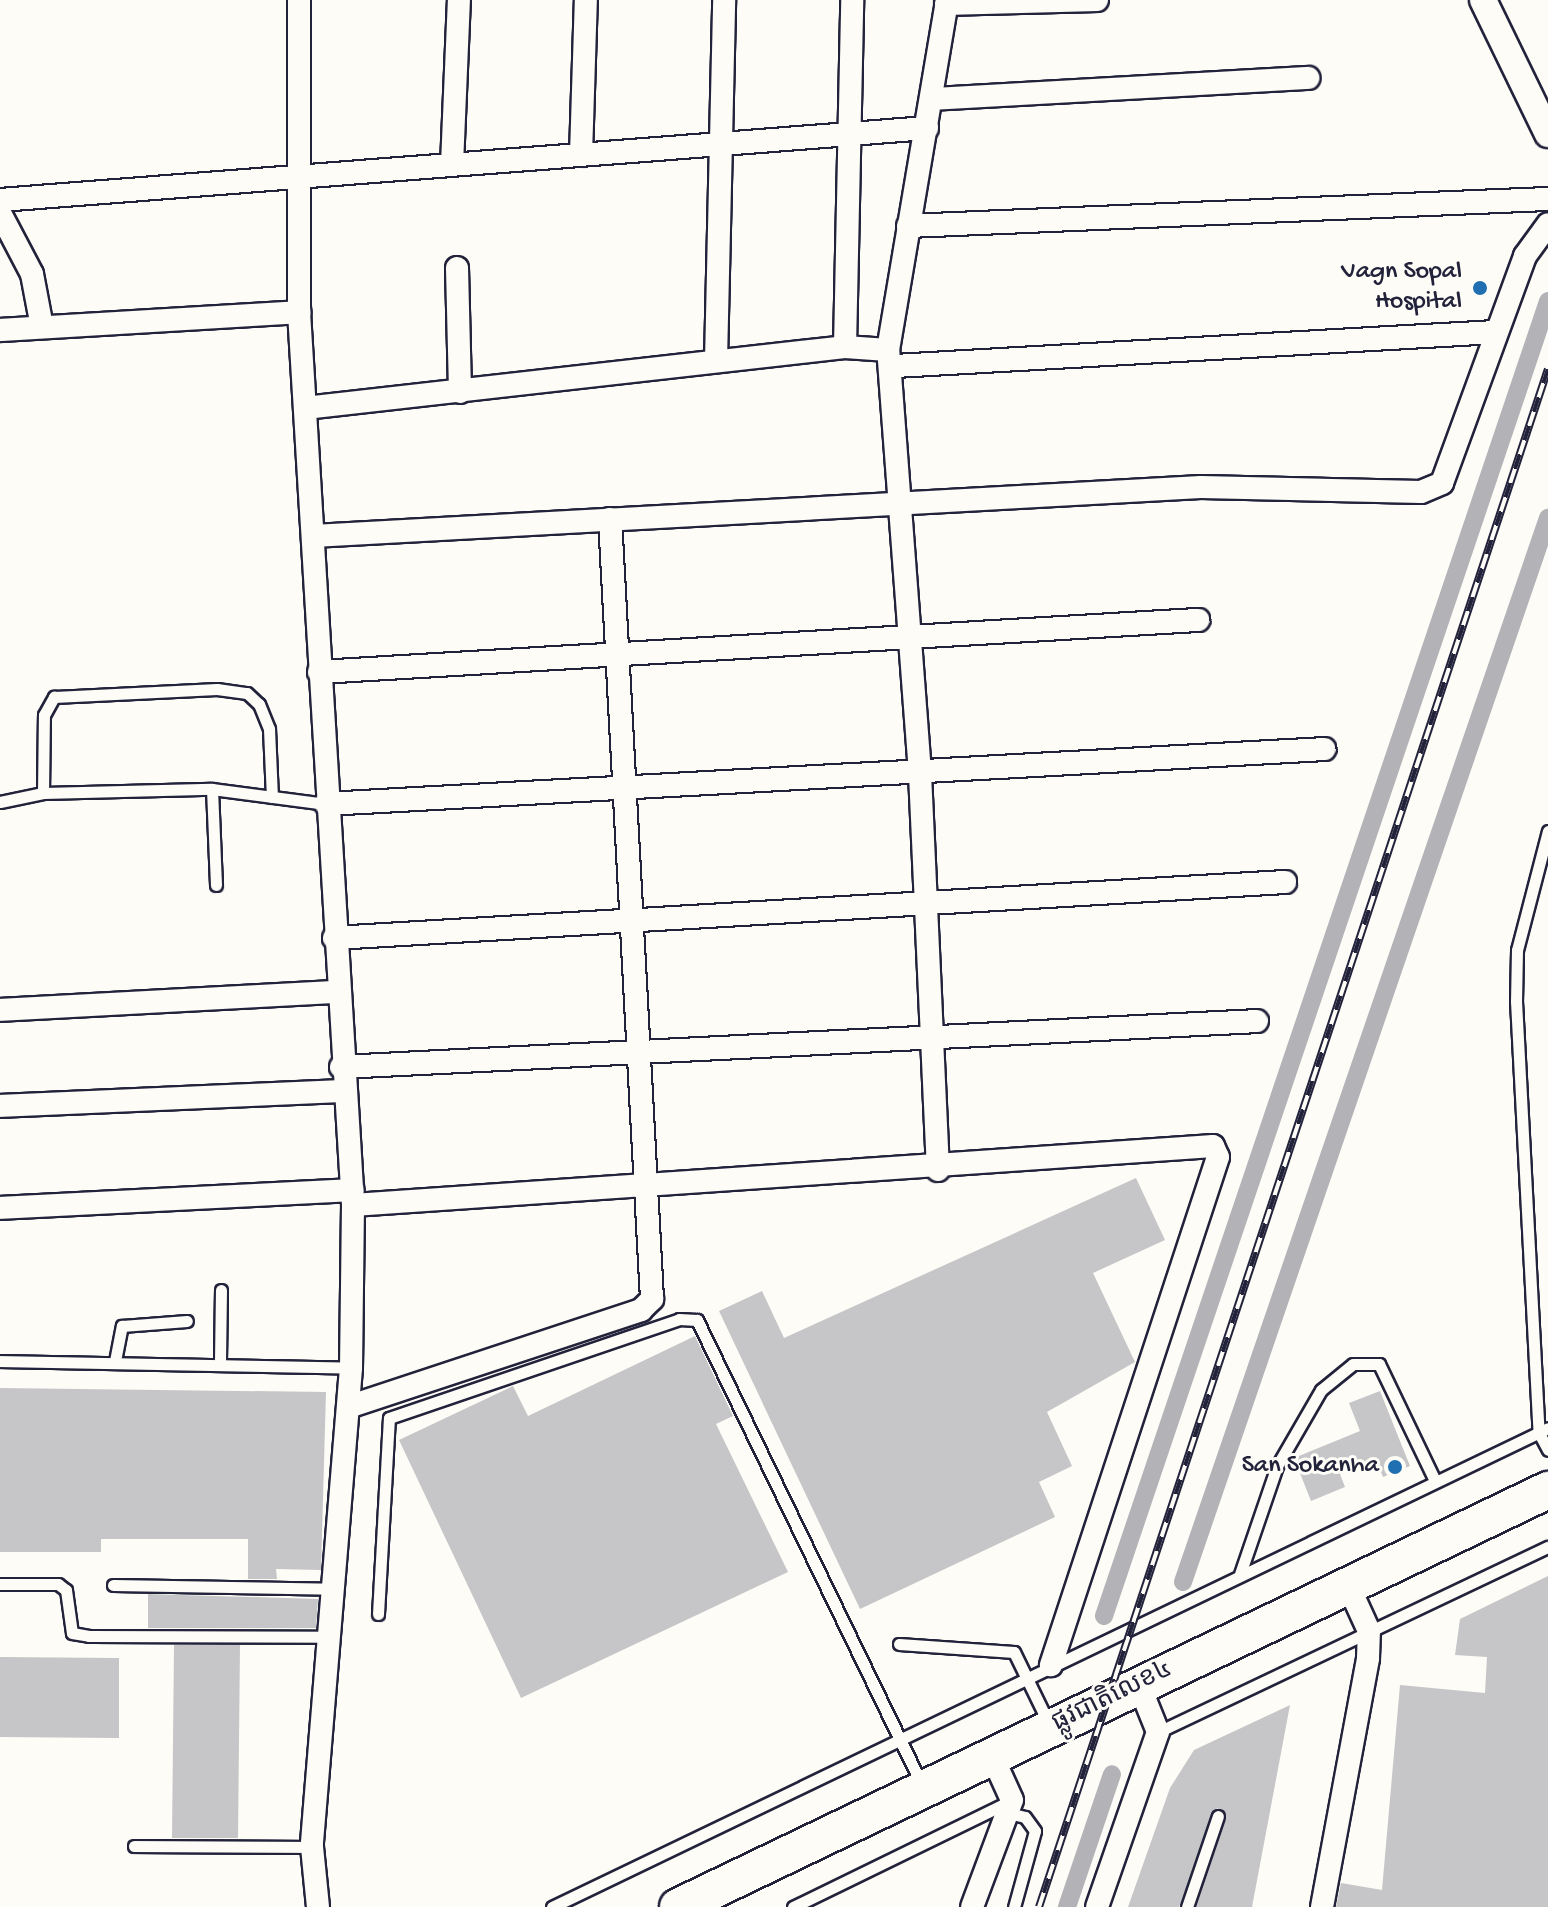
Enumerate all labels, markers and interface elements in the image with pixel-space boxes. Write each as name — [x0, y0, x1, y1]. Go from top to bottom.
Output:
place label: Vagn Sopal Hospital — [1341, 257, 1462, 318]
marker: Vagn Sopal Hospital — [1469, 277, 1491, 299]
place label: San Sokanha — [1242, 1451, 1379, 1483]
marker: San Sokanha — [1386, 1458, 1404, 1476]
street label: ផ្លូវជាតិលេខ៤ — [1048, 1655, 1178, 1741]

